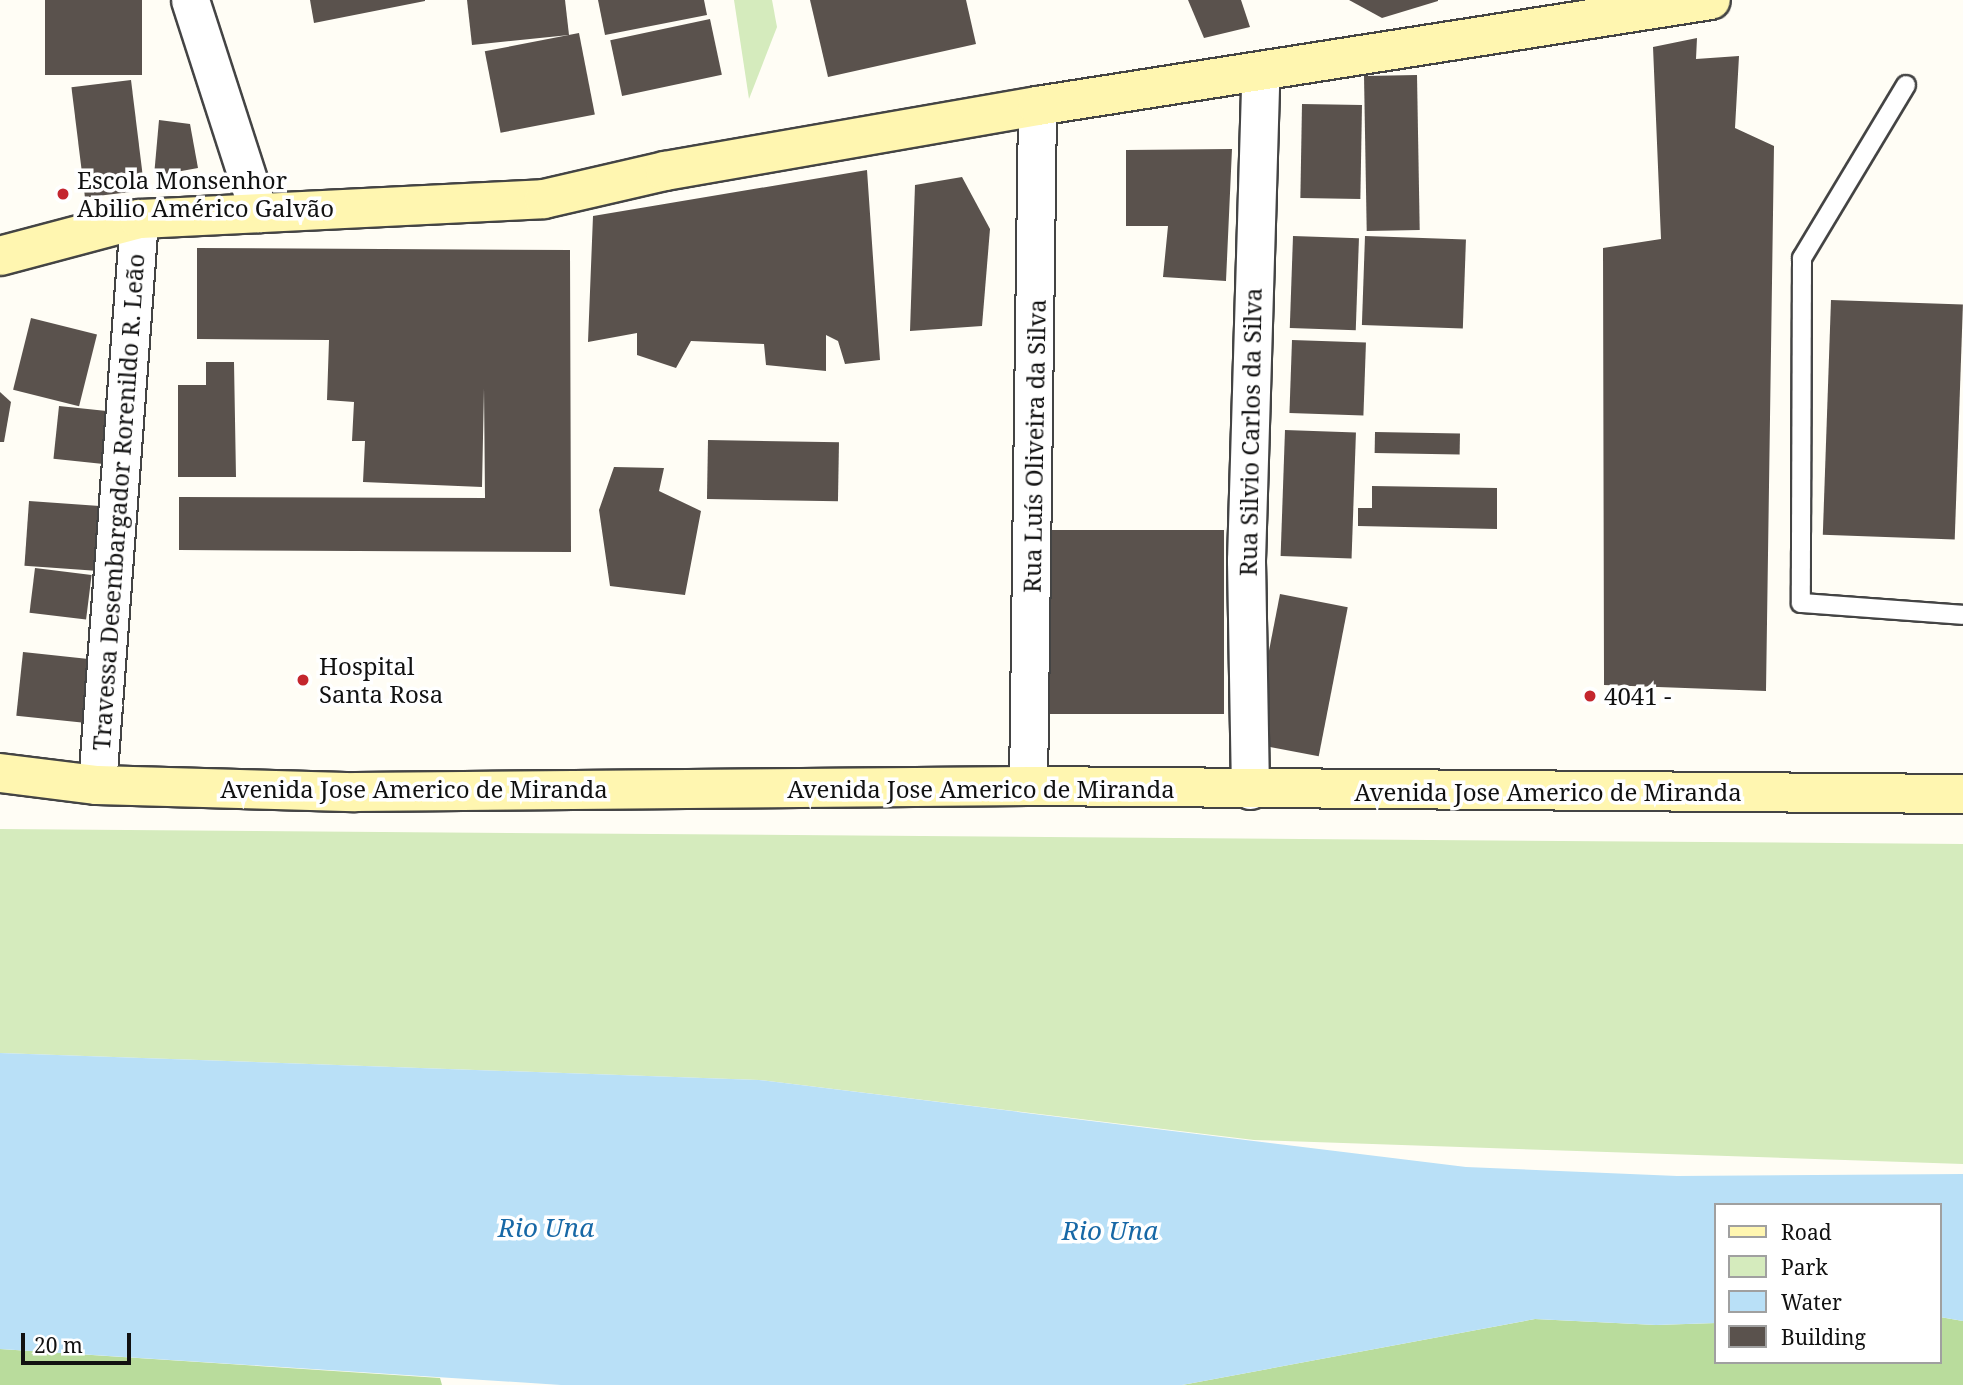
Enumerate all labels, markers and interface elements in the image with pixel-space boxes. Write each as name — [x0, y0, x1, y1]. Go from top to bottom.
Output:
place label: Escola Monsenhor Abilio Américo Galvão — [77, 166, 334, 222]
marker: Escola Monsenhor Abilio Américo Galvão — [55, 186, 71, 202]
street label: Travessa Desembargador Rorenildo R. Leão — [86, 252, 150, 752]
street label: Rua Silvio Carlos da Silva — [1233, 287, 1267, 577]
street label: Rua Luís Oliveira da Silva — [1017, 299, 1051, 593]
place label: Hospital Santa Rosa — [319, 652, 443, 708]
marker: Hospital Santa Rosa — [293, 670, 313, 690]
place label: 4041 - — [1604, 682, 1671, 710]
marker: 4041 - — [1582, 688, 1598, 704]
street label: Avenida Jose Americo de Miranda — [220, 775, 608, 803]
street label: Avenida Jose Americo de Miranda — [787, 775, 1175, 803]
street label: Avenida Jose Americo de Miranda — [1354, 778, 1742, 806]
legend — [1714, 1203, 1942, 1364]
water label: Rio Una — [498, 1212, 594, 1244]
water label: Rio Una — [1062, 1215, 1158, 1247]
text: Road — [1781, 1218, 1832, 1246]
text: Park — [1781, 1253, 1828, 1281]
text: Water — [1781, 1288, 1842, 1316]
scale bar — [24, 1318, 135, 1362]
text: Building — [1781, 1323, 1866, 1351]
text: 20 m — [34, 1331, 83, 1359]

